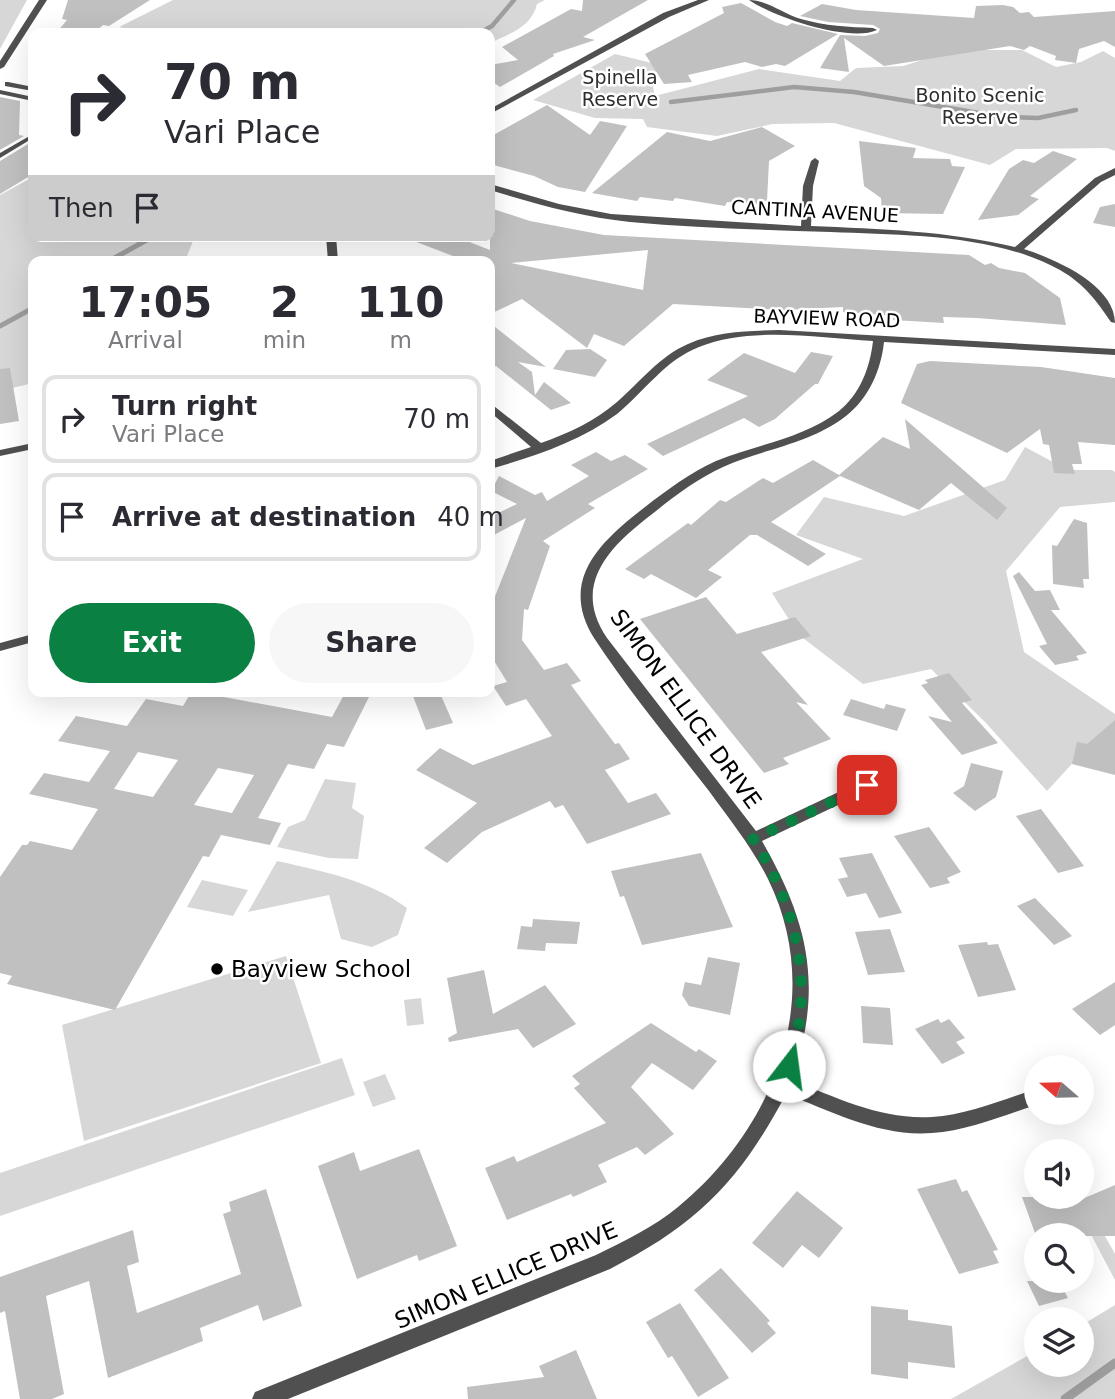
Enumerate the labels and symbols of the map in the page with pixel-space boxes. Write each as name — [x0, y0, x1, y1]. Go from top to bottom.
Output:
park label: Spinella Reserve — [582, 66, 658, 110]
park label: Bonito Scenic Reserve — [915, 84, 1045, 128]
street label: CANTINA AVENUE — [731, 196, 899, 226]
street label: BAYVIEW ROAD — [753, 304, 901, 332]
street label: SIMON ELLICE DRIVE — [605, 605, 767, 813]
pin — [837, 755, 897, 815]
place label: Bayview School — [231, 956, 411, 982]
marker: Bayview School — [209, 961, 225, 977]
position arrow — [752, 1029, 826, 1103]
north arrow — [1024, 1055, 1094, 1125]
street label: SIMON ELLICE DRIVE — [391, 1216, 621, 1334]

